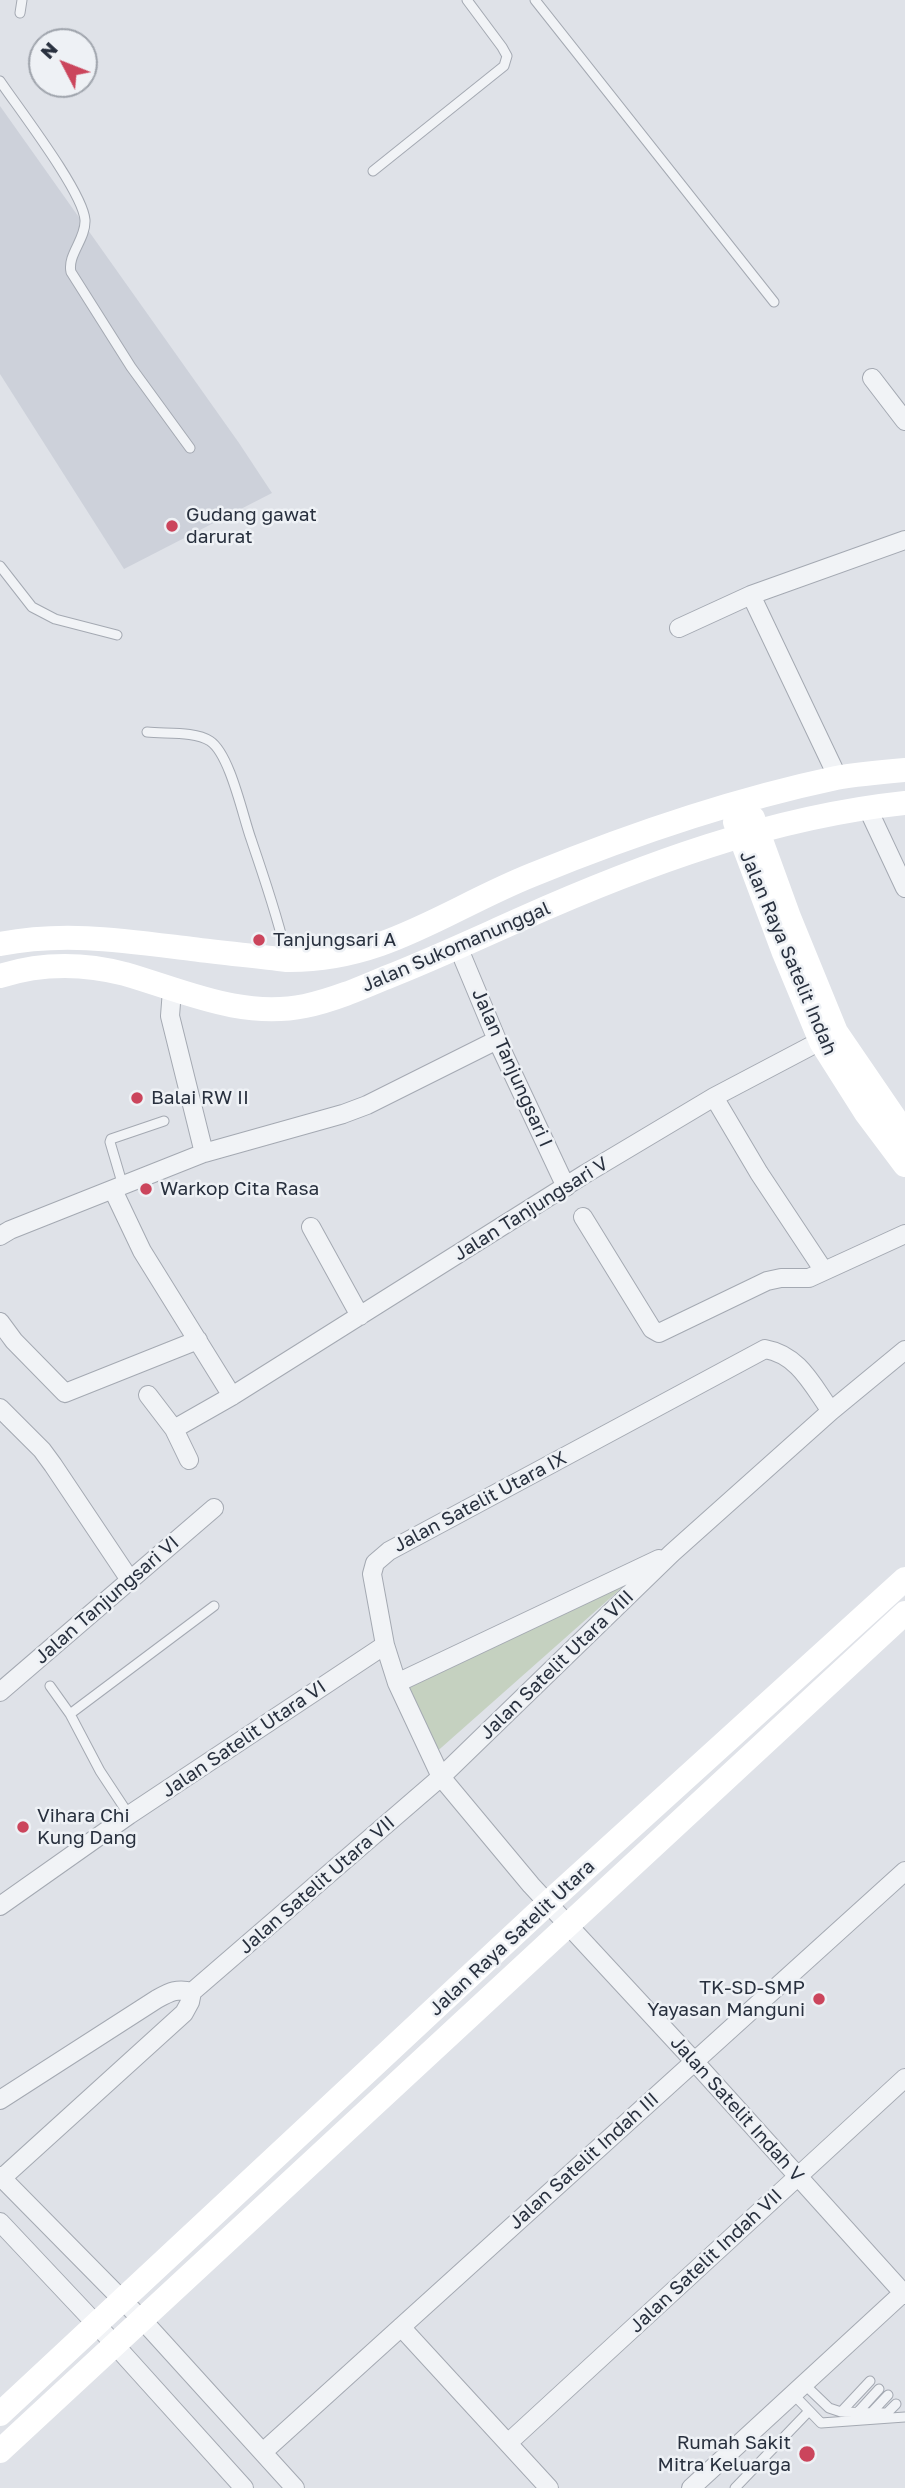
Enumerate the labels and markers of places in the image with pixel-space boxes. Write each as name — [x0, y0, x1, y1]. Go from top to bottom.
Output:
place label: Gudang gawat darurat — [186, 504, 317, 548]
marker: Gudang gawat darurat — [164, 518, 180, 534]
place label: Tanjungsari A — [273, 929, 396, 951]
marker: Tanjungsari A — [251, 932, 267, 948]
place label: Balai RW II — [151, 1087, 249, 1109]
marker: Balai RW II — [129, 1090, 145, 1106]
place label: Warkop Cita Rasa — [160, 1178, 319, 1200]
marker: Warkop Cita Rasa — [138, 1181, 154, 1197]
place label: Vihara Chi Kung Dang — [37, 1805, 137, 1849]
marker: Vihara Chi Kung Dang — [15, 1819, 31, 1835]
place label: TK-SD-SMP Yayasan Manguni — [647, 1977, 805, 2021]
marker: TK-SD-SMP Yayasan Manguni — [811, 1991, 827, 2007]
place label: Rumah Sakit Mitra Keluarga — [658, 2432, 791, 2476]
marker: Rumah Sakit Mitra Keluarga — [797, 2444, 817, 2464]

